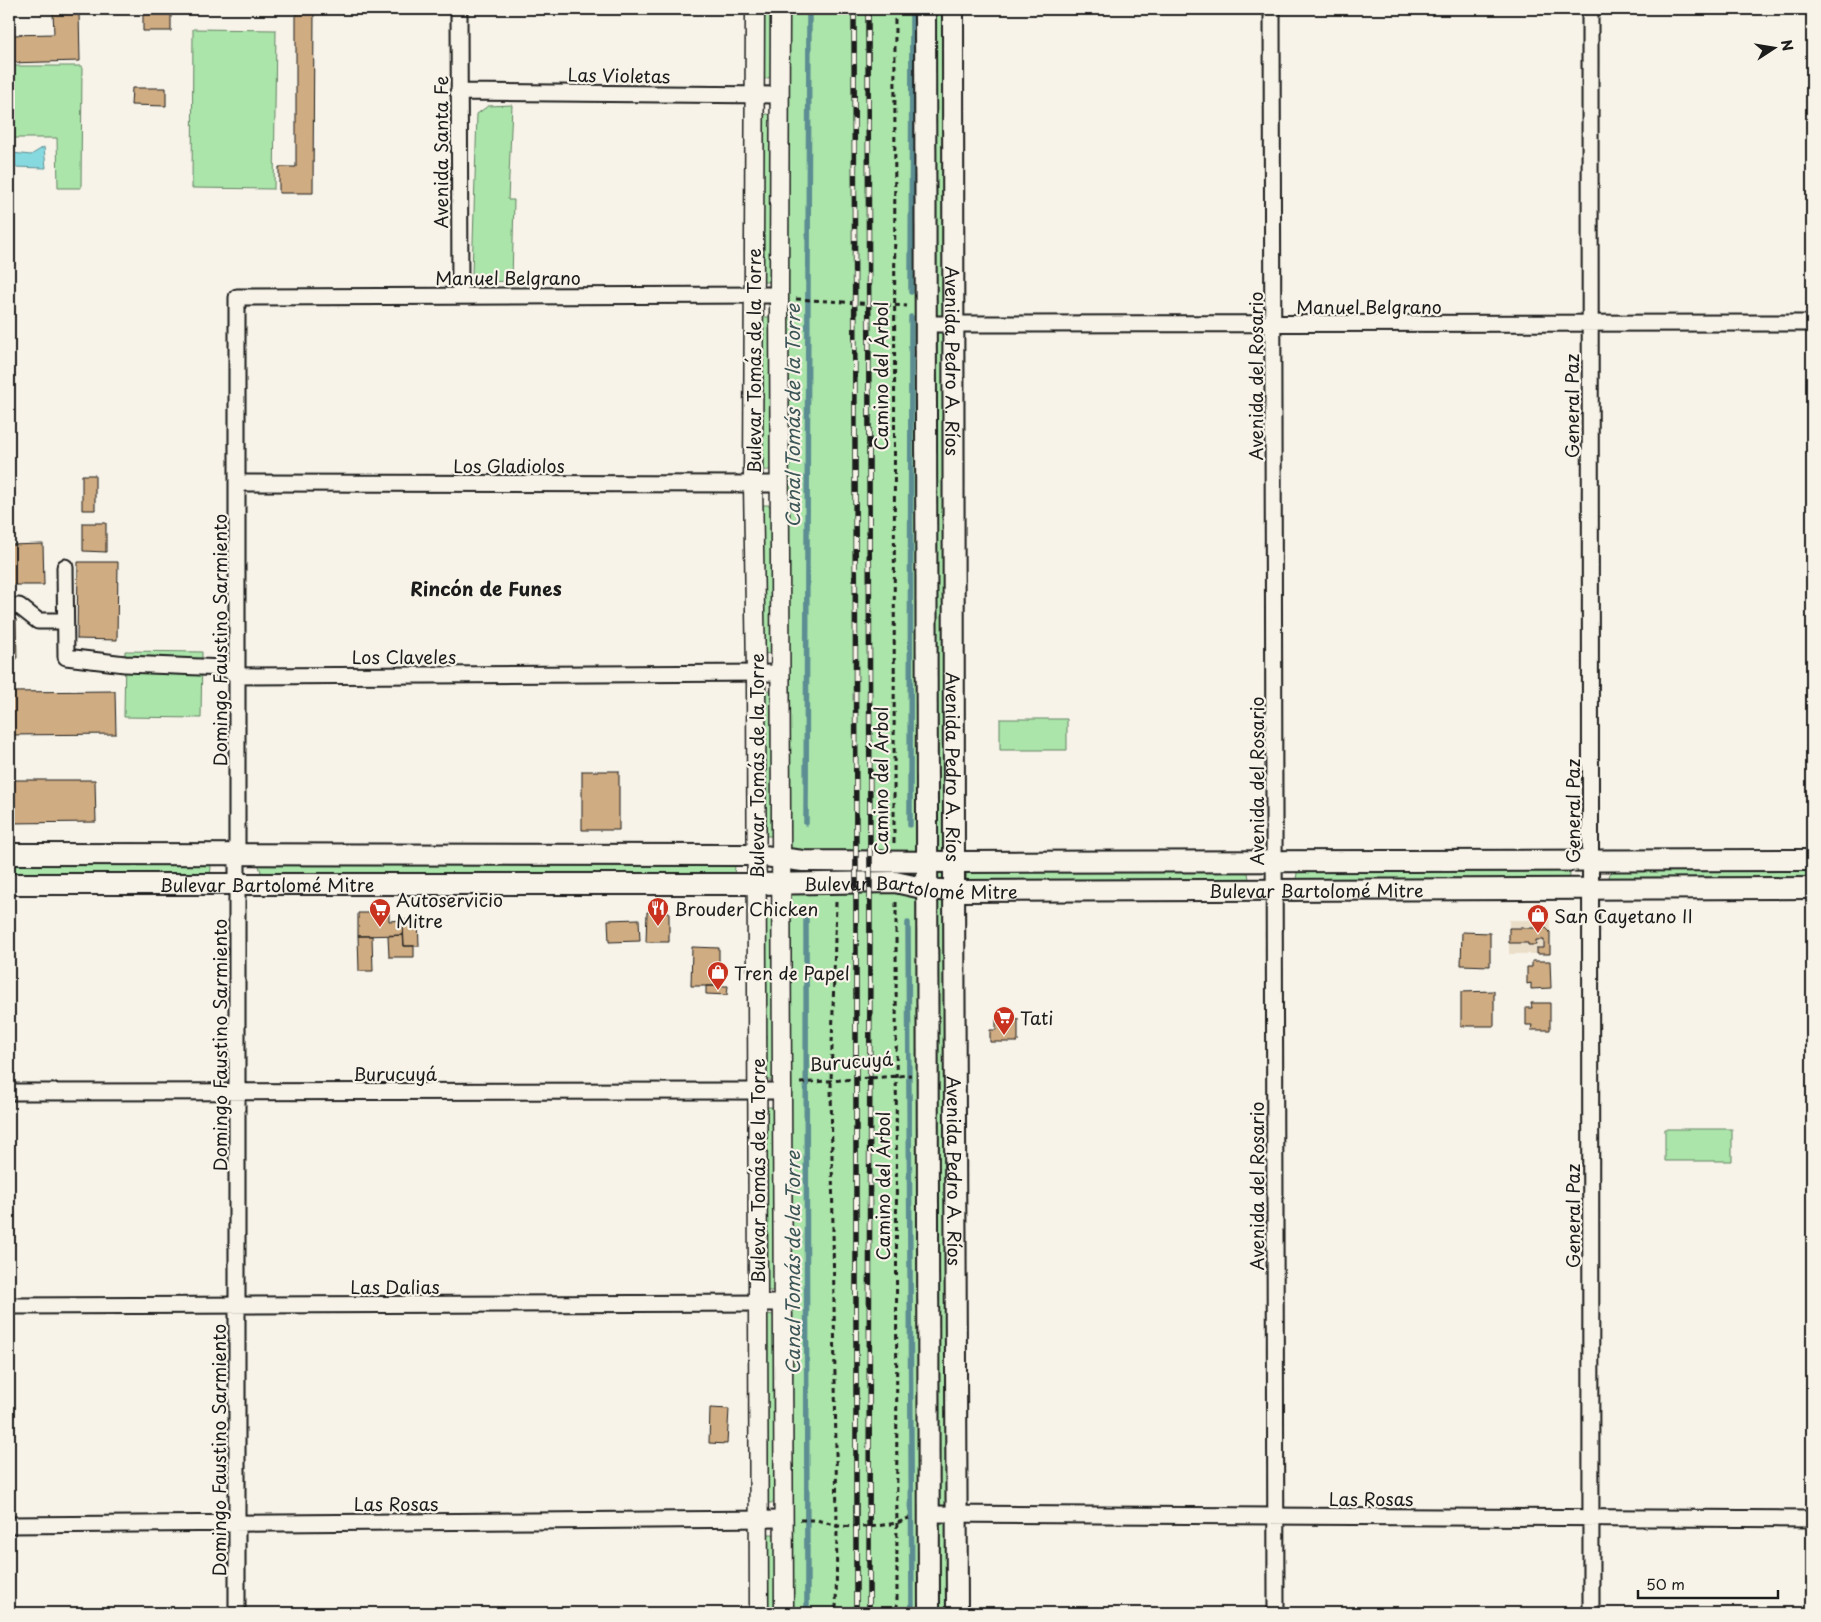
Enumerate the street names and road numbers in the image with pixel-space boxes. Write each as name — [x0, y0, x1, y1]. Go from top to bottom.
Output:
street label: Las Violetas — [567, 61, 671, 89]
street label: Avenida Santa Fe — [427, 75, 454, 228]
street label: Bulevar Tomás de la Torre — [740, 248, 767, 474]
street label: Manuel Belgrano — [435, 264, 581, 291]
street label: Avenida Pedro A. Ríos — [940, 266, 967, 456]
street label: Avenida del Rosario — [1242, 292, 1269, 460]
street label: Manuel Belgrano — [1296, 293, 1442, 320]
street label: Camino del Árbol — [867, 301, 894, 451]
street label: General Paz — [1558, 353, 1585, 458]
street label: Los Gladiolos — [453, 452, 565, 479]
street label: Domingo Faustino Sarmiento — [206, 514, 233, 766]
street label: Los Claveles — [352, 643, 456, 670]
street label: Bulevar Tomás de la Torre — [743, 653, 770, 879]
street label: Avenida Pedro A. Ríos — [940, 672, 967, 862]
street label: Avenida del Rosario — [1243, 697, 1270, 865]
street label: Camino del Árbol — [867, 706, 894, 856]
street label: General Paz — [1559, 758, 1586, 863]
street label: Bulevar Bartolomé Mitre — [803, 868, 1018, 905]
street label: Bulevar Bartolomé Mitre — [160, 871, 374, 898]
street label: Bulevar Bartolomé Mitre — [1209, 876, 1424, 904]
street label: Domingo Faustino Sarmiento — [206, 919, 233, 1171]
street label: Burucuyá — [808, 1045, 895, 1077]
street label: Bulevar Tomás de la Torre — [744, 1058, 771, 1284]
street label: Burucuyá — [353, 1060, 438, 1087]
street label: Avenida Pedro A. Ríos — [941, 1076, 969, 1266]
street label: Avenida del Rosario — [1243, 1102, 1270, 1270]
street label: Camino del Árbol — [869, 1111, 896, 1261]
street label: General Paz — [1559, 1163, 1586, 1268]
street label: Las Dalias — [350, 1273, 440, 1300]
street label: Domingo Faustino Sarmiento — [205, 1324, 232, 1576]
street label: Las Rosas — [1329, 1485, 1413, 1512]
street label: Las Rosas — [354, 1490, 438, 1517]

